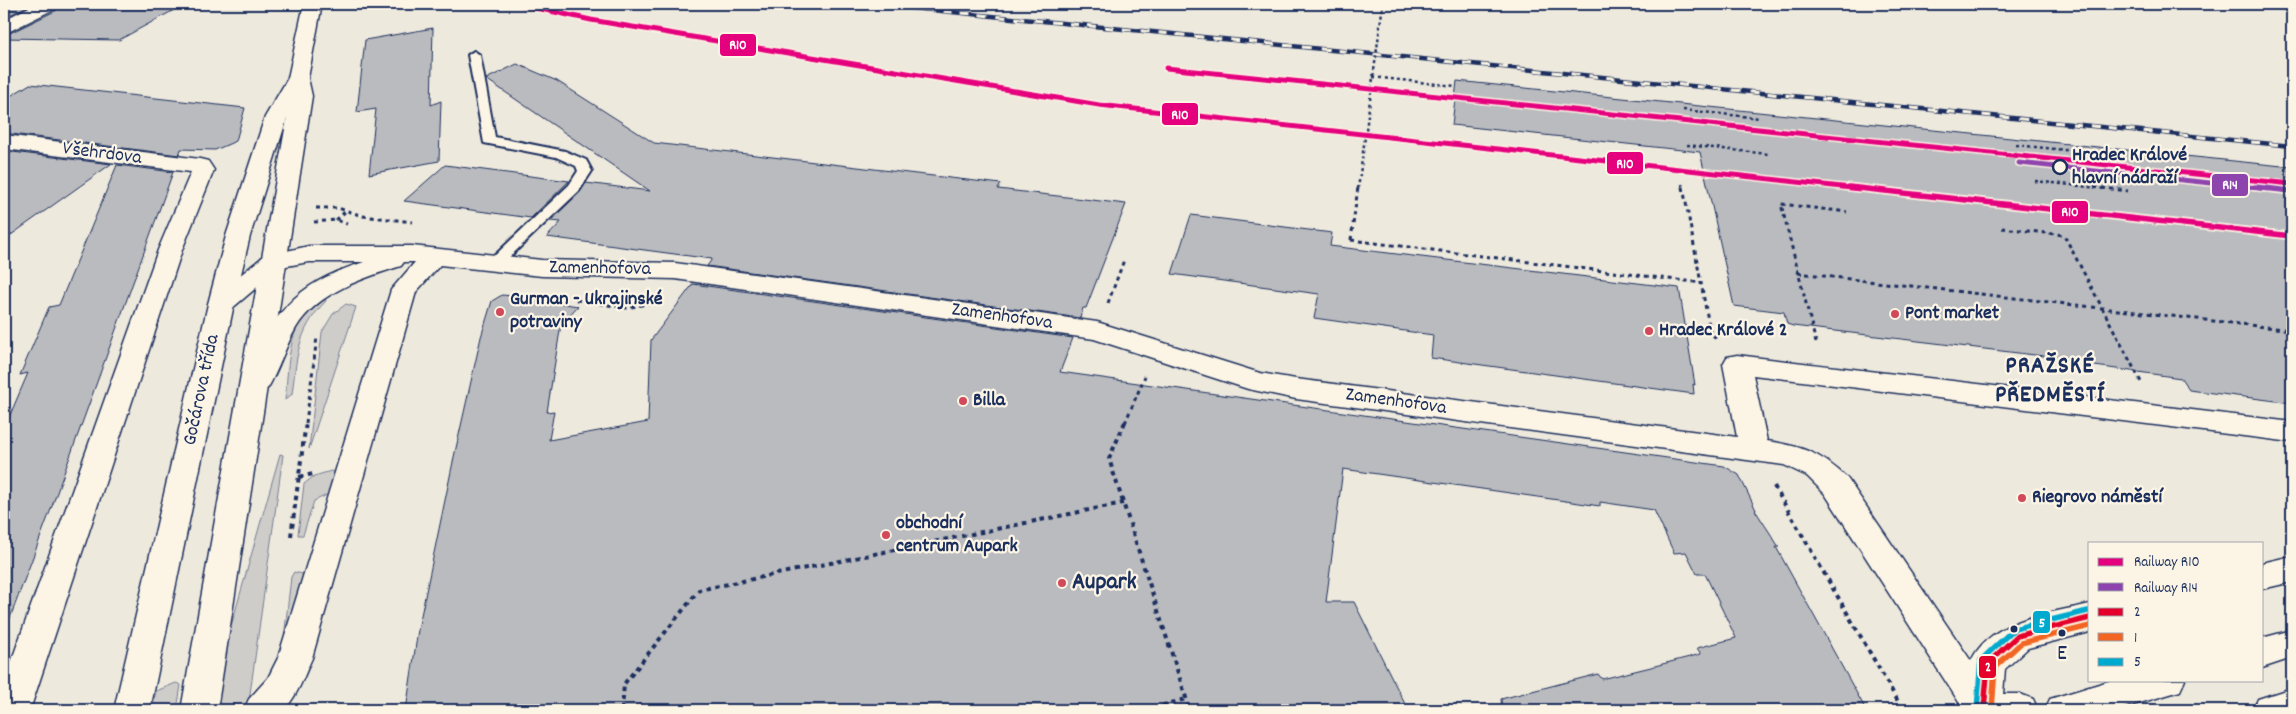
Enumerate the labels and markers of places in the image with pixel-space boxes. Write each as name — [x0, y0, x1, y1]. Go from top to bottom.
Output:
place label: Hradec Králové hlavní nádraží — [2072, 142, 2187, 193]
marker: Hradec Králové hlavní nádraží — [2052, 159, 2068, 175]
place label: Gurman - Ukrajinské potraviny — [510, 286, 663, 337]
place label: Pont market — [1905, 300, 2000, 328]
marker: Gurman - Ukrajinské potraviny — [494, 306, 506, 318]
marker: Pont market — [1889, 308, 1901, 320]
place label: Hradec Králové 2 — [1659, 317, 1787, 345]
marker: Hradec Králové 2 — [1643, 325, 1655, 337]
place label: Billa — [973, 387, 1006, 415]
marker: Billa — [957, 395, 969, 407]
place label: Riegrovo náměstí — [2032, 484, 2164, 512]
marker: Riegrovo náměstí — [2016, 492, 2028, 504]
place label: obchodní centrum Aupark — [896, 510, 1018, 561]
marker: obchodní centrum Aupark — [880, 529, 892, 541]
place label: Aupark — [1072, 566, 1137, 600]
marker: Aupark — [1056, 577, 1068, 589]
unlabelled marker — [2009, 624, 2019, 634]
marker: E — [2057, 628, 2067, 638]
place label: E — [2057, 639, 2067, 670]

